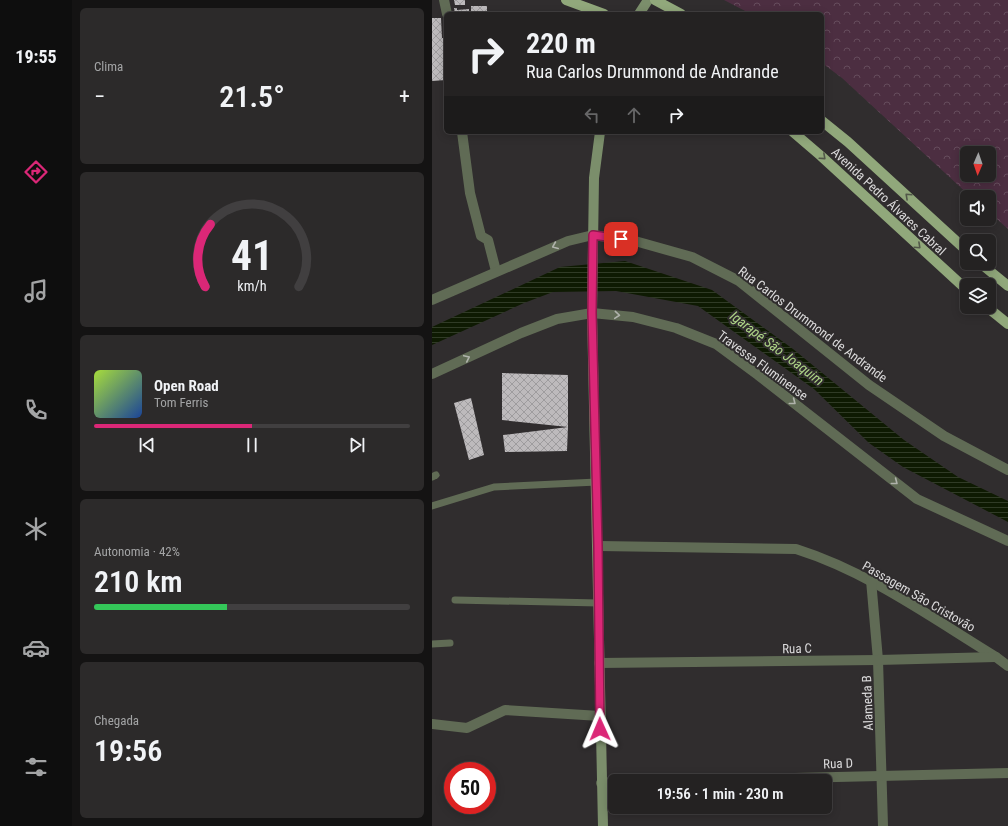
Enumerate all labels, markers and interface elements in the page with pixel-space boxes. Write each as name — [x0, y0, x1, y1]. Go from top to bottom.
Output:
text: 220 m — [526, 27, 596, 60]
icon: right — [460, 28, 512, 80]
text: 19:55 — [15, 46, 57, 67]
text: Clima — [94, 59, 123, 74]
text: Rua Carlos Drummond de Andrande — [526, 61, 779, 82]
text: 21.5° — [219, 79, 285, 114]
text: − — [94, 84, 105, 109]
text: + — [399, 84, 410, 109]
icon: left — [581, 104, 603, 126]
icon: ahead — [623, 104, 645, 126]
icon: right — [665, 104, 687, 126]
street label: Avenida Pedro Álvares Cabral — [828, 145, 949, 258]
north arrow — [960, 146, 996, 182]
map controls — [960, 146, 996, 314]
one-way arrow — [818, 153, 826, 160]
icon: directions — [22, 158, 50, 186]
button: sound — [960, 190, 996, 226]
one-way arrow — [905, 194, 912, 201]
pin — [604, 222, 638, 256]
icon: arrive — [610, 228, 632, 250]
text: 41 — [231, 231, 273, 280]
button: search — [960, 234, 996, 270]
one-way arrow — [552, 241, 560, 249]
one-way arrow — [913, 241, 921, 249]
street label: Rua Carlos Drummond de Andrande — [735, 264, 890, 385]
icon: music — [22, 277, 50, 305]
text: km/h — [237, 278, 267, 294]
button: layers — [960, 278, 996, 314]
water label: Igarapé São Joaquim — [727, 307, 827, 389]
one-way arrow — [614, 311, 620, 320]
street label: Travessa Fluminense — [715, 328, 811, 403]
one-way arrow — [463, 355, 471, 363]
text: Open Road — [154, 377, 219, 395]
text: Tom Ferris — [154, 395, 208, 410]
icon: phone — [22, 396, 50, 424]
one-way arrow — [789, 397, 796, 404]
icon: previous — [136, 434, 158, 456]
icon: pause — [241, 434, 263, 456]
icon: next — [346, 434, 368, 456]
one-way arrow — [891, 477, 898, 484]
icon: climate — [22, 515, 50, 543]
text: Autonomia · 42% — [94, 544, 180, 559]
street label: Passagem São Cristovão — [860, 558, 978, 635]
text: 210 km — [94, 564, 183, 599]
icon: car — [22, 634, 50, 662]
street label: Rua C — [782, 641, 812, 656]
street label: Alameda B — [859, 675, 876, 731]
position arrow — [579, 708, 621, 750]
text: Chegada — [94, 713, 139, 728]
text: 19:56 — [94, 733, 162, 768]
icon: filters — [22, 753, 50, 781]
street label: Rua D — [823, 755, 853, 772]
speed limit sign: 50 — [444, 762, 496, 814]
text: 19:56 · 1 min · 230 m — [657, 785, 783, 803]

